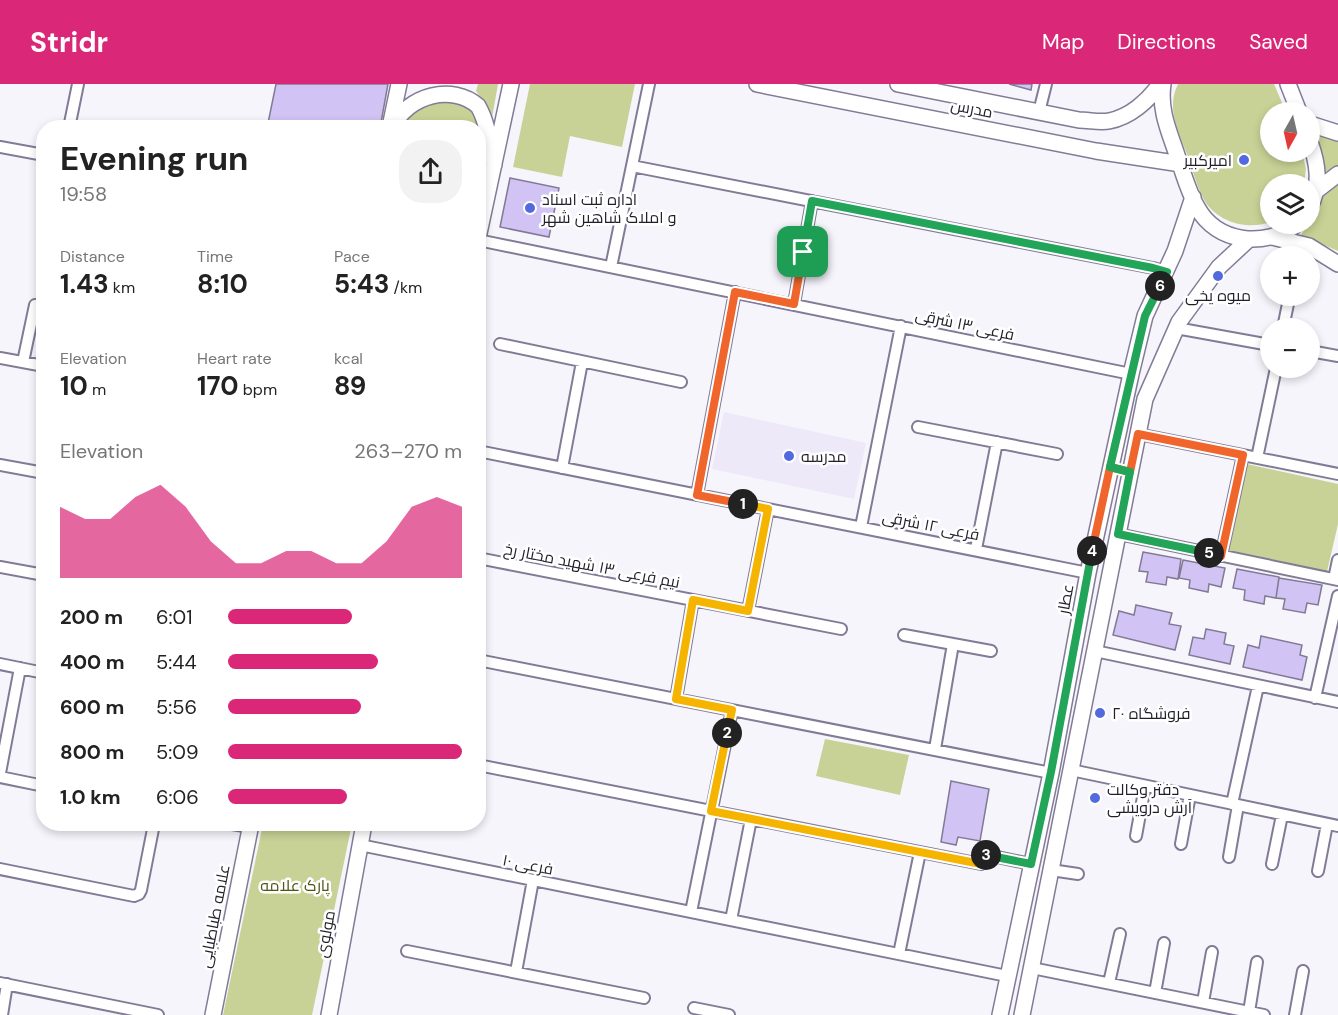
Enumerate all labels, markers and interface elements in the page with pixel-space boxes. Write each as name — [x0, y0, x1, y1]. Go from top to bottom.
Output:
text: Stridr — [30, 24, 108, 61]
text: Map — [1042, 28, 1084, 56]
text: Directions — [1117, 28, 1216, 56]
text: Saved — [1249, 28, 1308, 56]
street label: مدرس — [949, 94, 995, 123]
north arrow — [1260, 102, 1320, 162]
map controls — [1260, 102, 1320, 378]
text: Evening run — [60, 137, 248, 180]
button: share — [399, 140, 462, 203]
place label: امیرکبیر — [1183, 150, 1232, 171]
marker: امیرکبیر — [1237, 153, 1251, 167]
button: layers — [1260, 174, 1320, 234]
text: 19:58 — [60, 181, 107, 207]
place label: اداره ثبت اسناد و املاک شاهین شهر — [541, 189, 677, 228]
marker: اداره ثبت اسناد و املاک شاهین شهر — [523, 201, 537, 215]
pin — [777, 226, 828, 277]
icon: arrive — [786, 235, 819, 268]
text: Distance — [60, 246, 125, 267]
text: Time — [197, 246, 233, 267]
text: Pace — [334, 246, 370, 267]
button: + — [1260, 246, 1320, 306]
text: 1.43 — [60, 267, 109, 301]
text: 8:10 — [197, 267, 248, 301]
text: 5:43 — [334, 267, 389, 301]
marker: میوه یخی — [1211, 269, 1225, 283]
pin: 6 — [1145, 271, 1175, 301]
text: 6 — [1155, 275, 1165, 296]
text: km — [109, 277, 135, 298]
text: /km — [389, 277, 422, 298]
place label: میوه یخی — [1185, 285, 1251, 306]
street label: فرعی ۱۳ شرقی — [913, 304, 1016, 345]
button: − — [1260, 318, 1320, 378]
text: Elevation — [60, 348, 127, 369]
text: Heart rate — [197, 348, 272, 369]
text: kcal — [334, 348, 363, 369]
text: 10 — [60, 369, 88, 403]
text: 170 — [197, 369, 239, 403]
text: 89 — [334, 369, 366, 403]
text: m — [88, 379, 106, 400]
text: bpm — [239, 379, 277, 400]
text: Elevation — [60, 438, 143, 464]
text: 263–270 m — [354, 438, 462, 464]
place label: مدرسه — [801, 446, 847, 467]
marker: مدرسه — [782, 449, 796, 463]
pin: 1 — [728, 489, 758, 519]
text: 1 — [740, 493, 746, 514]
street label: فرعی ۱۲ شرقی — [881, 506, 981, 545]
pin: 4 — [1077, 536, 1107, 566]
street label: نیم فرعی ۱۳ شهید مختار رخ — [502, 538, 682, 594]
pin: 5 — [1194, 538, 1224, 568]
text: 4 — [1087, 540, 1097, 561]
text: 5 — [1204, 542, 1214, 563]
street label: عطار — [1052, 582, 1078, 617]
text: 200 m — [60, 604, 123, 630]
text: 6:01 — [156, 604, 193, 630]
text: 400 m — [60, 649, 125, 675]
text: 5:44 — [156, 649, 197, 675]
text: 600 m — [60, 694, 124, 720]
text: 5:56 — [156, 694, 197, 720]
place label: فروشگاه ۲۰ — [1112, 703, 1191, 724]
marker: فروشگاه ۲۰ — [1093, 706, 1107, 720]
pin: 2 — [712, 718, 742, 748]
text: 2 — [722, 722, 732, 743]
text: 800 m — [60, 739, 124, 765]
text: 5:09 — [156, 739, 198, 765]
place label: دفتر وکالت آرش درویشی — [1107, 779, 1193, 818]
text: 1.0 km — [60, 784, 121, 810]
text: 6:06 — [156, 784, 199, 810]
marker: دفتر وکالت آرش درویشی — [1088, 791, 1102, 805]
pin: 3 — [971, 840, 1001, 870]
text: 3 — [981, 844, 991, 865]
street label: فرعی ۱۰ — [501, 849, 555, 880]
street label: علامه طباطبایی — [194, 863, 235, 970]
park label: پارک علامه — [260, 875, 331, 897]
street label: مولوی — [311, 909, 340, 959]

